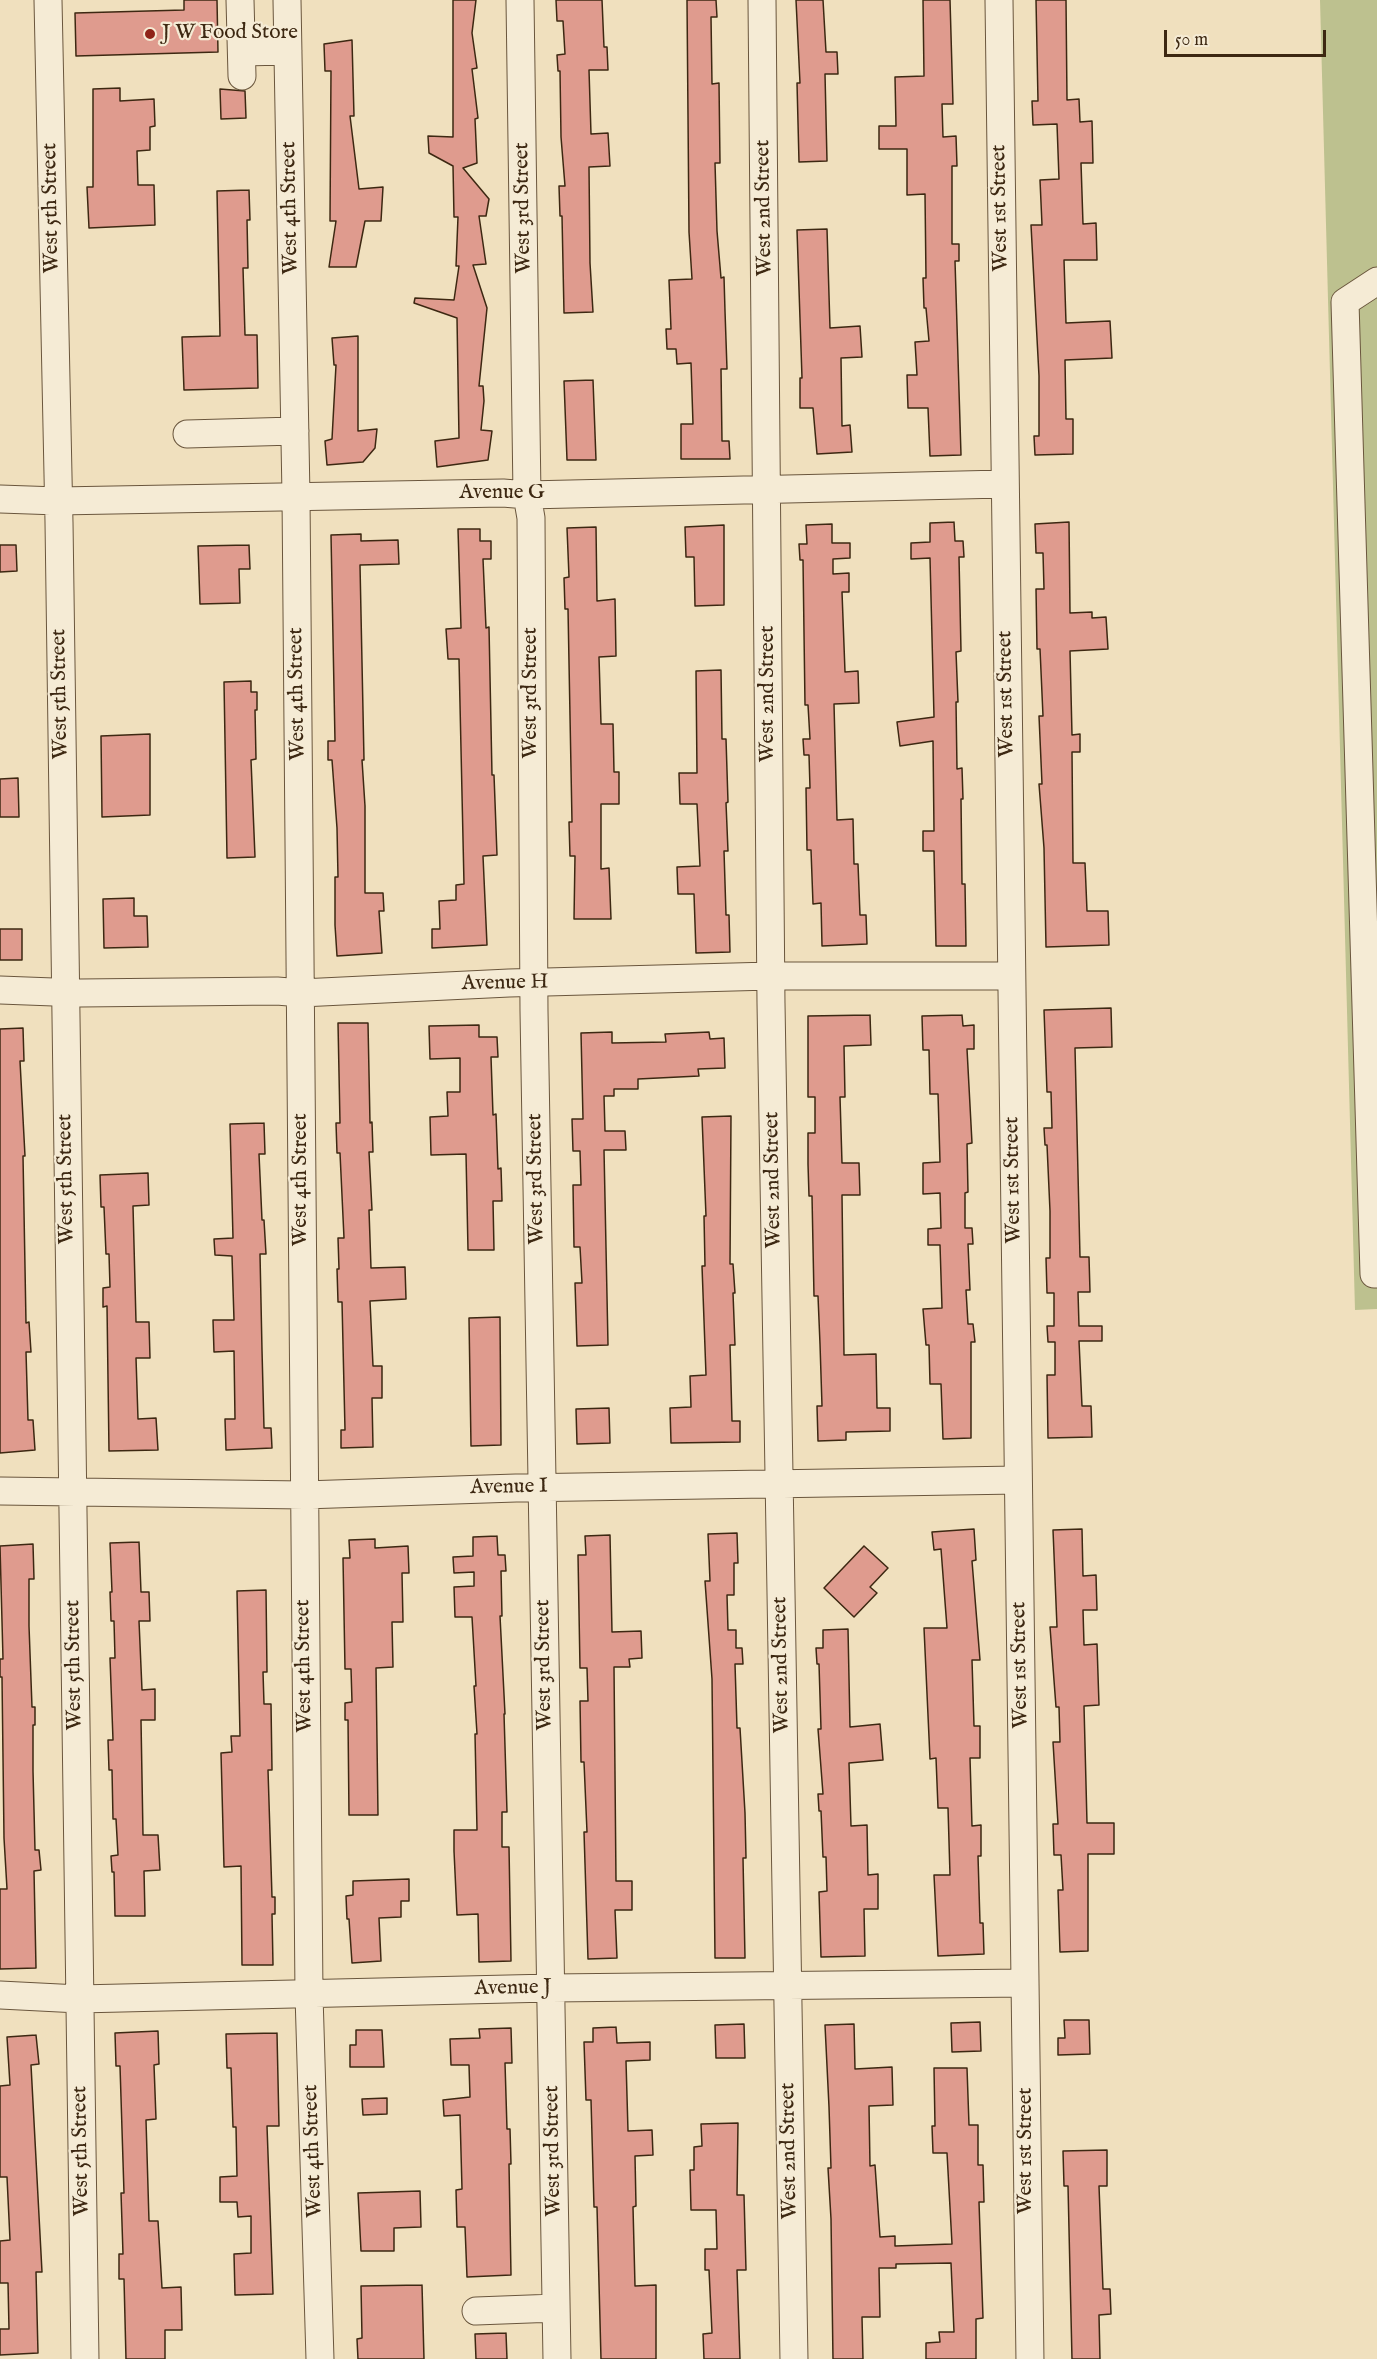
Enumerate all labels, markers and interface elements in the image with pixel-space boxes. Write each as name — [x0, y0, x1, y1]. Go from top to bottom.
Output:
scale bar — [1167, 18, 1329, 56]
place label: J W Food Store — [162, 21, 298, 47]
marker: J W Food Store — [143, 27, 157, 41]
text: 50 m — [1175, 29, 1208, 52]
street label: West 2nd Street — [751, 139, 779, 277]
street label: West 4th Street — [277, 141, 305, 275]
street label: West 3rd Street — [510, 142, 538, 274]
street label: West 5th Street — [38, 143, 66, 273]
street label: West 1st Street — [987, 144, 1015, 272]
street label: Avenue G — [459, 481, 545, 507]
street label: West 2nd Street — [756, 626, 782, 762]
street label: West 4th Street — [284, 627, 312, 761]
street label: West 3rd Street — [519, 627, 545, 759]
street label: West 5th Street — [47, 629, 75, 759]
street label: West 1st Street — [993, 630, 1021, 758]
street label: Avenue H — [461, 971, 549, 997]
street label: West 2nd Street — [760, 1111, 788, 1249]
street label: West 4th Street — [289, 1113, 315, 1247]
street label: West 3rd Street — [523, 1113, 551, 1245]
street label: West 5th Street — [53, 1114, 81, 1244]
street label: West 1st Street — [1000, 1116, 1028, 1244]
street label: Avenue I — [470, 1475, 548, 1501]
street label: West 2nd Street — [768, 1596, 796, 1734]
street label: West 4th Street — [291, 1599, 319, 1733]
street label: West 3rd Street — [531, 1599, 559, 1731]
street label: West 5th Street — [61, 1600, 89, 1730]
street label: West 1st Street — [1007, 1601, 1035, 1729]
street label: Avenue J — [474, 1976, 552, 2002]
street label: West 2nd Street — [776, 2082, 804, 2220]
street label: West 4th Street — [299, 2084, 329, 2218]
street label: West 3rd Street — [540, 2085, 568, 2217]
street label: West 5th Street — [68, 2086, 96, 2216]
street label: West 1st Street — [1014, 2088, 1040, 2214]

